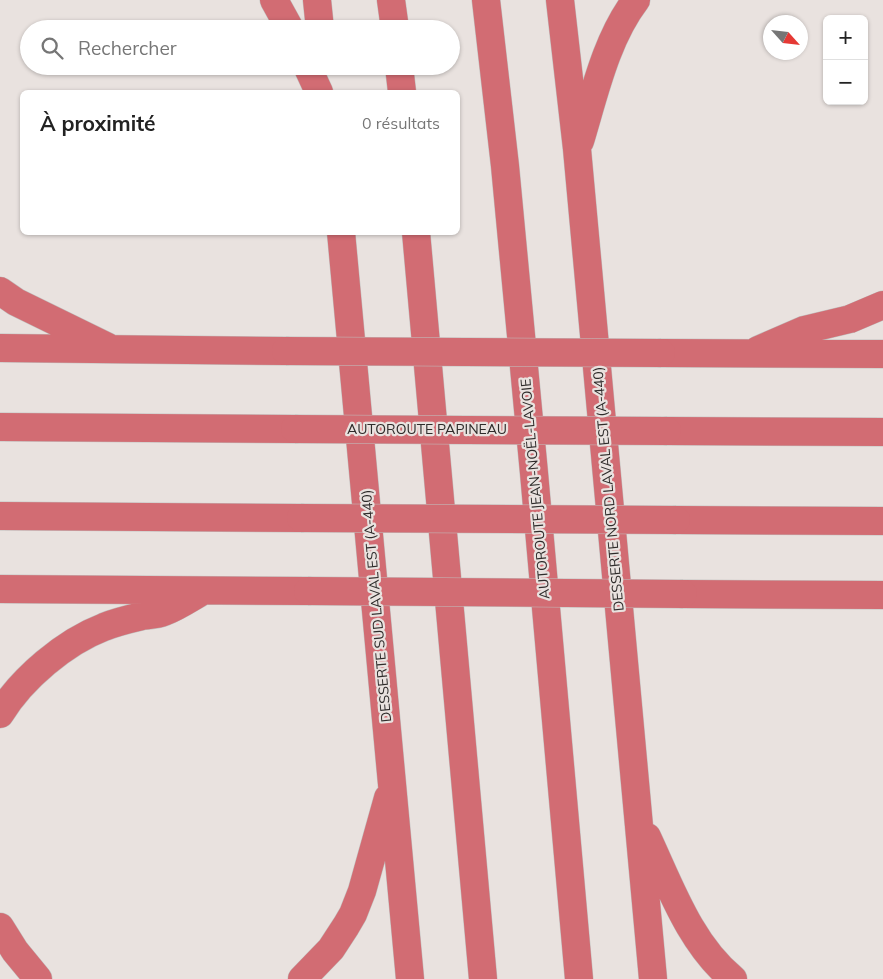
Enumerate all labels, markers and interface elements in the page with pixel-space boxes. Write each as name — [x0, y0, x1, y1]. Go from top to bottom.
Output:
north arrow — [763, 15, 808, 60]
map controls — [823, 15, 868, 105]
button: + — [823, 15, 868, 60]
search box — [20, 20, 460, 75]
icon: search — [38, 34, 66, 62]
text: Rechercher — [78, 36, 177, 60]
button: − — [823, 60, 868, 105]
text: À proximité — [40, 110, 156, 136]
text: 0 résultats — [362, 113, 440, 133]
street label: DESSERTE NORD LAVAL EST (A-440) — [588, 366, 628, 612]
street label: AUTOROUTE JEAN-NOËL-LAVOIE — [516, 378, 554, 600]
street label: AUTOROUTE PAPINEAU — [347, 420, 507, 438]
street label: DESSERTE SUD LAVAL EST (A-440) — [357, 489, 395, 723]

